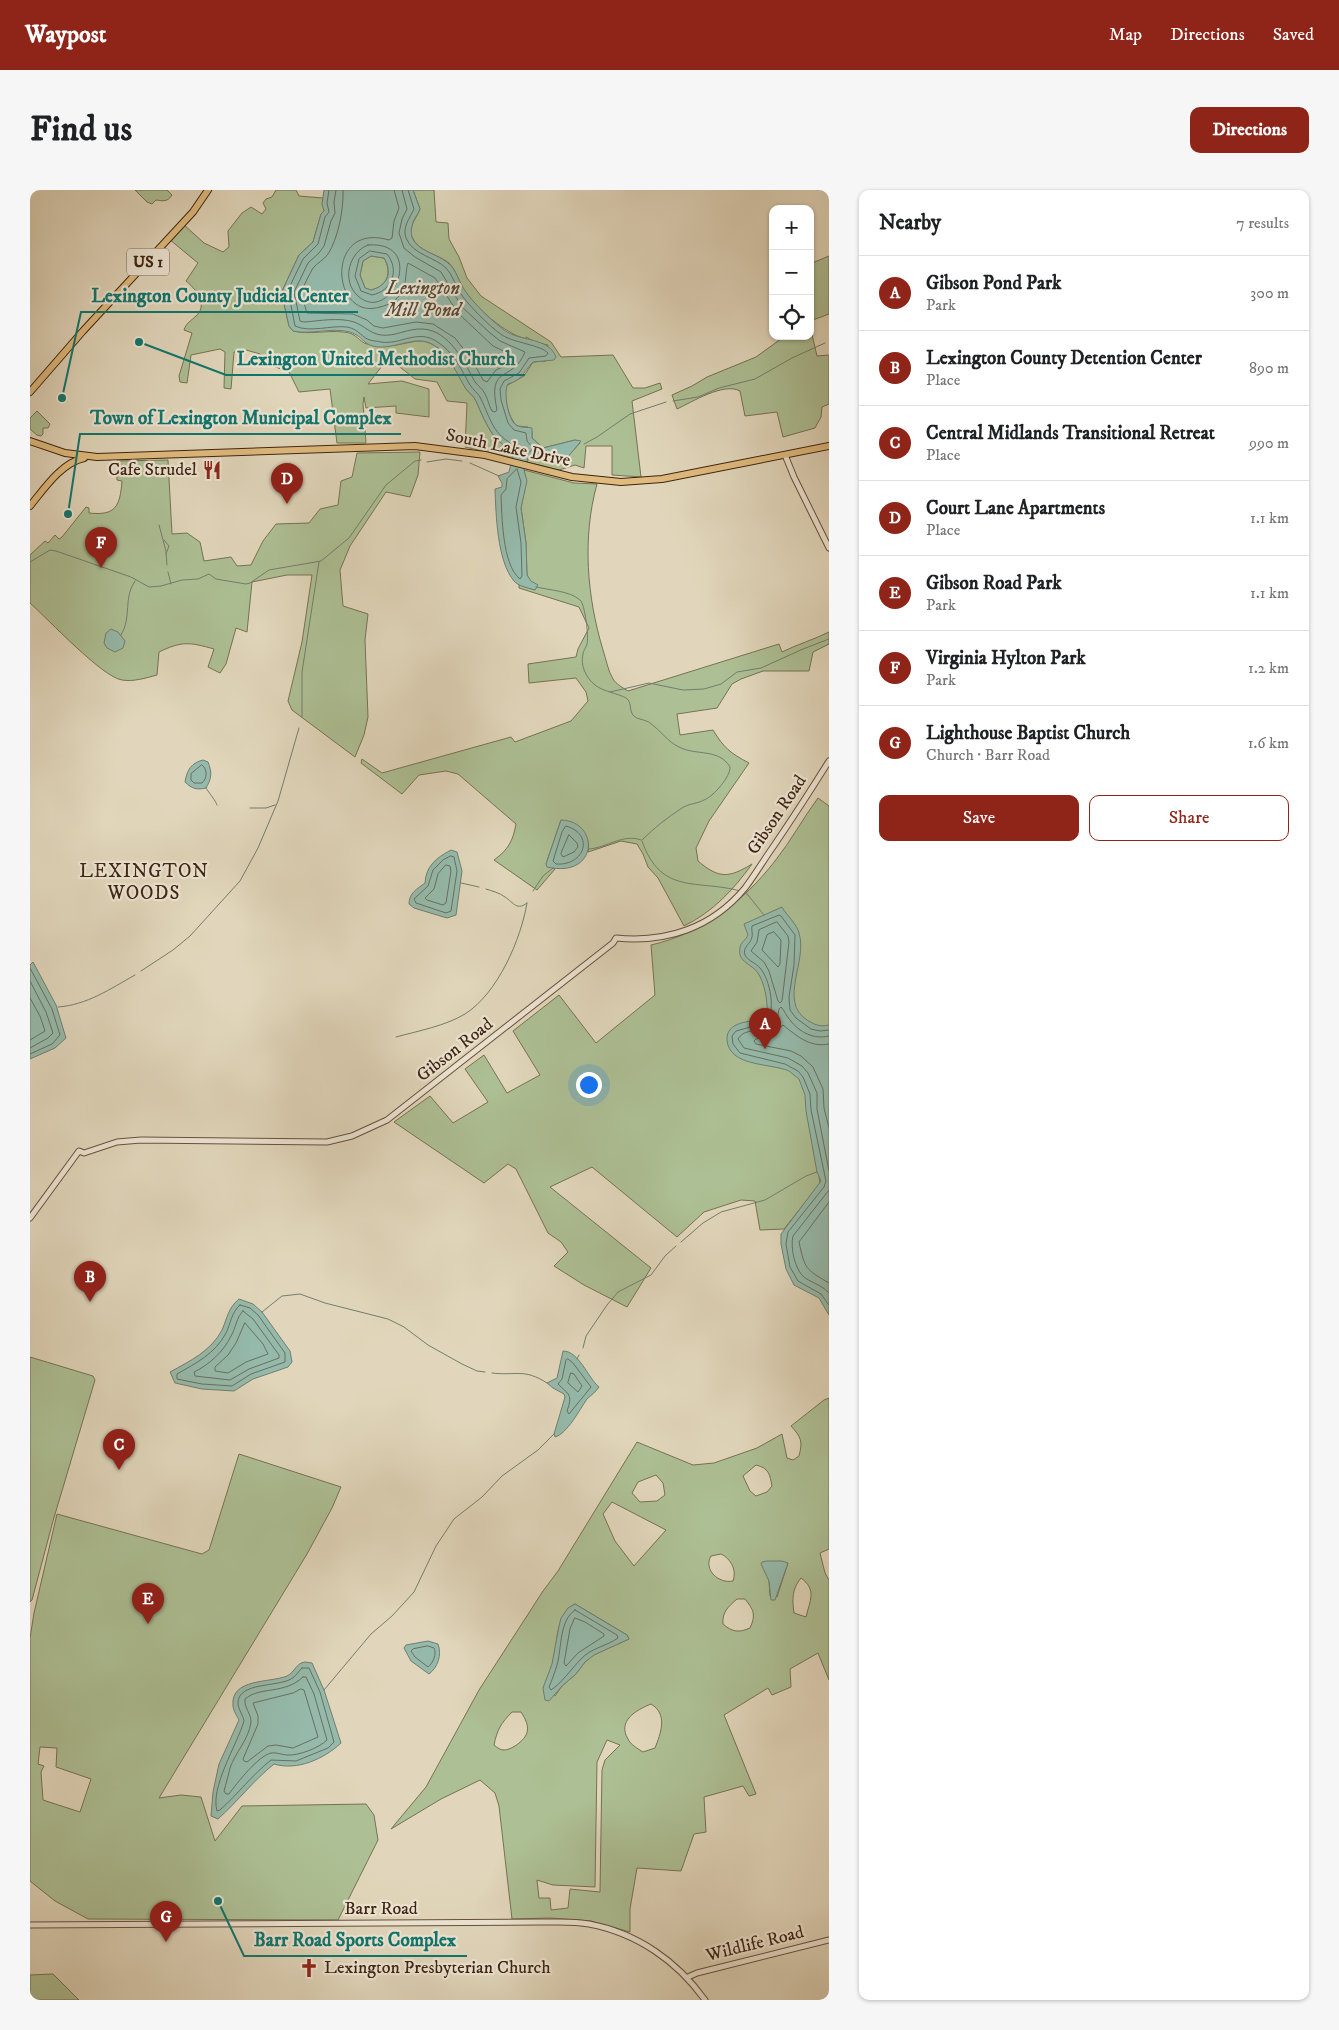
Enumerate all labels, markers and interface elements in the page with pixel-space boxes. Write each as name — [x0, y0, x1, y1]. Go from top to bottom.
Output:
text: Waypost — [25, 20, 106, 50]
text: Map — [1109, 24, 1142, 46]
text: Directions — [1170, 24, 1245, 46]
text: Saved — [1273, 24, 1314, 46]
button: Directions — [1190, 107, 1309, 153]
text: Find us — [30, 108, 132, 152]
map controls — [769, 205, 814, 340]
button: + — [769, 205, 814, 250]
text: Nearby — [879, 210, 941, 236]
text: 7 results — [1236, 213, 1289, 233]
road number: US 1 — [127, 248, 169, 276]
button: − — [769, 250, 814, 295]
text: Gibson Pond Park — [926, 272, 1062, 295]
water label: Lexington Mill Pond — [384, 277, 463, 322]
callout: Lexington County Judicial Center — [81, 278, 358, 312]
text: A — [890, 283, 900, 303]
text: 300 m — [1250, 283, 1289, 303]
text: Lexington County Judicial Center — [91, 285, 350, 308]
button: locate — [769, 295, 814, 340]
text: Park — [926, 295, 956, 315]
callout: Lexington United Methodist Church — [226, 341, 525, 375]
text: Lexington County Detention Center — [926, 347, 1202, 370]
text: Lexington United Methodist Church — [237, 348, 516, 371]
text: B — [890, 358, 900, 378]
text: 890 m — [1249, 358, 1289, 378]
text: Place — [926, 370, 960, 390]
callout: Town of Lexington Municipal Complex — [80, 400, 401, 434]
text: Town of Lexington Municipal Complex — [89, 407, 392, 430]
text: Central Midlands Transitional Retreat — [926, 422, 1215, 445]
street label: South Lake Drive — [444, 424, 572, 472]
text: C — [890, 433, 900, 453]
text: 990 m — [1249, 433, 1289, 453]
text: Place — [926, 445, 960, 465]
place label: Cafe Strudel — [108, 459, 198, 481]
restaurant icon: Cafe Strudel — [201, 459, 223, 481]
pin: D — [271, 463, 303, 504]
text: Court Lane Apartments — [926, 497, 1105, 520]
text: D — [889, 508, 901, 528]
text: 1.1 km — [1250, 508, 1289, 528]
text: Place — [926, 520, 960, 540]
pin: F — [85, 527, 117, 568]
text: Gibson Road Park — [926, 572, 1062, 595]
text: E — [889, 583, 901, 603]
text: 1.1 km — [1250, 583, 1289, 603]
text: Park — [926, 595, 956, 615]
text: Virginia Hylton Park — [926, 647, 1086, 670]
text: F — [890, 658, 900, 678]
text: 1.2 km — [1248, 658, 1289, 678]
text: Park — [926, 670, 956, 690]
text: Lighthouse Baptist Church — [926, 722, 1130, 745]
text: G — [889, 733, 901, 753]
text: 1.6 km — [1248, 733, 1289, 753]
text: Church · Barr Road — [926, 745, 1050, 765]
street label: Gibson Road — [742, 771, 812, 859]
button: Save — [879, 795, 1079, 841]
button: Share — [1089, 795, 1289, 841]
district label: LEXINGTON WOODS — [79, 860, 209, 905]
pin: A — [749, 1008, 781, 1049]
street label: Gibson Road — [412, 1013, 498, 1087]
your location — [576, 1072, 602, 1098]
pin: B — [74, 1261, 106, 1302]
pin: C — [103, 1429, 135, 1470]
pin: E — [132, 1583, 164, 1624]
street label: Barr Road — [344, 1898, 418, 1920]
pin: G — [150, 1901, 182, 1942]
street label: Wildlife Road — [703, 1921, 806, 1967]
callout: Barr Road Sports Complex — [244, 1922, 467, 1956]
text: Barr Road Sports Complex — [254, 1929, 457, 1952]
church icon: Lexington Presbyterian Church — [298, 1957, 320, 1979]
place label: Lexington Presbyterian Church — [324, 1957, 551, 1979]

